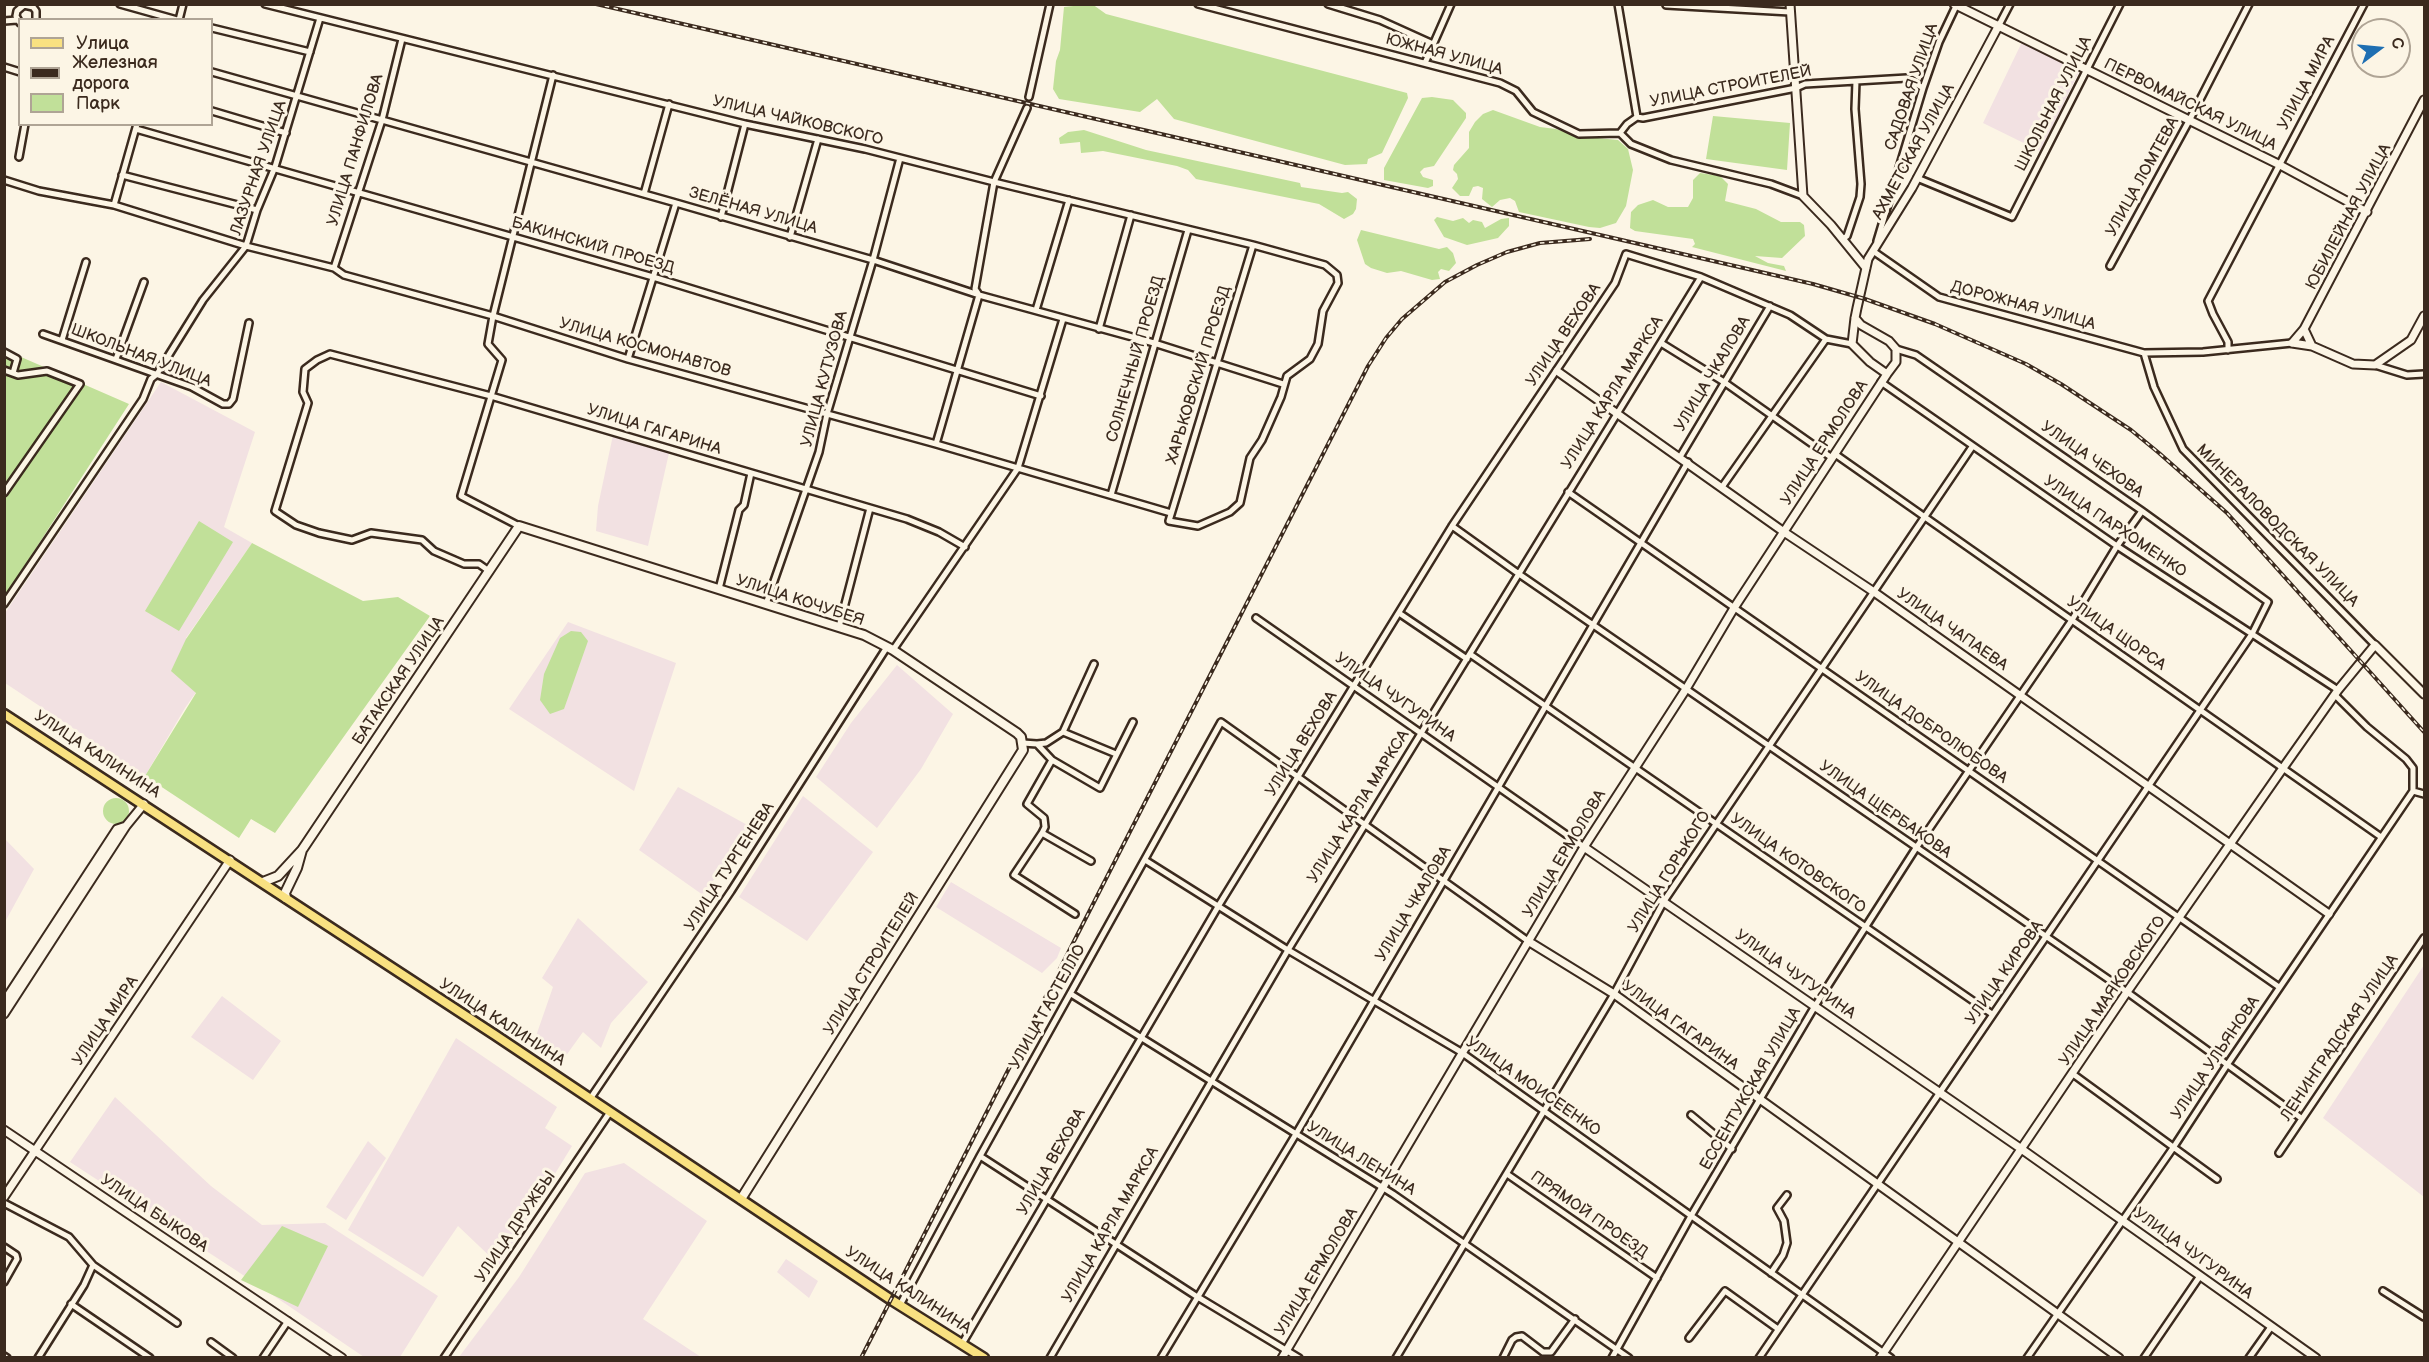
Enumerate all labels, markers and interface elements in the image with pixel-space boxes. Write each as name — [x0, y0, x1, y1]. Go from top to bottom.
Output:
legend — [18, 18, 213, 126]
north arrow — [2351, 18, 2411, 78]
street label: САДОВАЯ УЛИЦА — [1881, 21, 1943, 153]
street label: ЮЖНАЯ УЛИЦА — [1383, 30, 1505, 80]
text: Улица — [76, 33, 129, 54]
street label: ШКОЛЬНАЯ УЛИЦА — [2012, 33, 2096, 175]
street label: УЛИЦА МИРА — [2274, 33, 2340, 133]
text: С — [2386, 35, 2408, 51]
text: Железная дорога — [72, 52, 158, 94]
street label: ПЕРВОМАЙСКАЯ УЛИЦА — [2100, 55, 2280, 155]
street label: УЛИЦА СТРОИТЕЛЕЙ — [1648, 62, 1814, 112]
street label: УЛИЦА ПАНФИЛОВА — [324, 72, 388, 228]
street label: АХМЕТСКАЯ УЛИЦА — [1869, 81, 1959, 223]
street label: УЛИЦА ЧАЙКОВСКОГО — [711, 92, 885, 150]
text: Парк — [76, 93, 120, 114]
street label: ЛАЗУРНАЯ УЛИЦА — [227, 98, 291, 238]
street label: УЛИЦА ЛОМТЕВА — [2102, 114, 2184, 240]
street label: ЮБИЛЕЙНАЯ УЛИЦА — [2302, 141, 2396, 293]
street label: ЗЕЛЁНАЯ УЛИЦА — [687, 184, 819, 238]
street label: БАКИНСКИЙ ПРОЕЗД — [509, 214, 677, 278]
street label: СОЛНЕЧНЫЙ ПРОЕЗД — [1103, 274, 1169, 444]
street label: ДОРОЖНАЯ УЛИЦА — [1949, 277, 2097, 335]
street label: УЛИЦА ВЕХОВА — [1522, 280, 1606, 390]
street label: ХАРЬКОВСКИЙ ПРОЕЗД — [1163, 283, 1235, 467]
street label: УЛИЦА КУТУЗОВА — [798, 309, 852, 449]
street label: УЛИЦА КАРЛА МАРКСА — [1558, 313, 1668, 473]
street label: УЛИЦА ЧКАЛОВА — [1671, 313, 1755, 435]
street label: УЛИЦА КОСМОНАВТОВ — [557, 314, 733, 382]
street label: ШКОЛЬНАЯ УЛИЦА — [68, 320, 214, 392]
street label: УЛИЦА ЕРМОЛОВА — [1777, 377, 1873, 509]
street label: УЛИЦА ГАГАРИНА — [585, 400, 723, 460]
street label: УЛИЦА ЧЕХОВА — [2037, 418, 2147, 502]
street label: МИНЕРАЛОВОДСКАЯ УЛИЦА — [2192, 441, 2362, 611]
street label: УЛИЦА ПАРХОМЕНКО — [2040, 472, 2190, 582]
street label: УЛИЦА КОЧУБЕЯ — [733, 571, 867, 631]
street label: УЛИЦА ЧАПАЕВА — [1893, 585, 2011, 675]
street label: УЛИЦА ЩОРСА — [2063, 593, 2169, 675]
street label: БАТАКСКАЯ УЛИЦА — [349, 613, 449, 749]
street label: УЛИЦА ЧУГУРИНА — [1331, 649, 1459, 747]
street label: УЛИЦА ДОБРОЛЮБОВА — [1851, 668, 2011, 788]
street label: УЛИЦА ВЕХОВА — [1262, 688, 1342, 800]
street label: УЛИЦА КАЛИНИНА — [31, 707, 163, 803]
street label: УЛИЦА КАРЛА МАРКСА — [1304, 727, 1414, 887]
street label: УЛИЦА ЩЕРБАКОВА — [1815, 757, 1955, 863]
street label: УЛИЦА ЕРМОЛОВА — [1519, 787, 1611, 921]
street label: УЛИЦА ТУРГЕНЕВА — [681, 799, 779, 935]
street label: УЛИЦА ГОРЬКОГО — [1625, 808, 1715, 936]
street label: УЛИЦА КОТОВСКОГО — [1726, 810, 1870, 918]
street label: УЛИЦА ЧКАЛОВА — [1372, 843, 1456, 965]
street label: УЛИЦА СТРОИТЕЛЕЙ — [820, 889, 924, 1039]
street label: УЛИЦА МАЯКОВСКОГО — [2056, 912, 2170, 1070]
street label: УЛИЦА КИРОВА — [1962, 917, 2048, 1029]
street label: УЛИЦА ЧУГУРИНА — [1731, 926, 1859, 1024]
street label: УЛИЦА ГАСТЕЛЛО — [1006, 941, 1090, 1073]
street label: ЛЕНИНГРАДСКАЯ УЛИЦА — [2277, 951, 2403, 1125]
street label: УЛИЦА МИРА — [69, 973, 143, 1069]
street label: УЛИЦА КАЛИНИНА — [436, 975, 568, 1071]
street label: УЛИЦА ГАГАРИНА — [1618, 977, 1742, 1075]
street label: УЛИЦА УЛЬЯНОВА — [2168, 993, 2264, 1123]
street label: ЕССЕНТУКСКАЯ УЛИЦА — [1696, 1004, 1806, 1174]
street label: УЛИЦА МОИСЕЕНКО — [1462, 1033, 1604, 1141]
street label: УЛИЦА ВЕХОВА — [1014, 1105, 1090, 1219]
street label: УЛИЦА ЛЕНИНА — [1303, 1118, 1419, 1200]
street label: УЛИЦА КАРЛА МАРКСА — [1058, 1144, 1164, 1306]
street label: ПРЯМОЙ ПРОЕЗД — [1527, 1167, 1651, 1263]
street label: УЛИЦА ДРУЖБЫ — [472, 1168, 560, 1286]
street label: УЛИЦА БЫКОВА — [97, 1171, 211, 1257]
street label: УЛИЦА ЧУГУРИНА — [2130, 1204, 2256, 1304]
street label: УЛИЦА ЕРМОЛОВА — [1271, 1205, 1363, 1339]
street label: УЛИЦА КАЛИНИНА — [842, 1243, 974, 1339]

